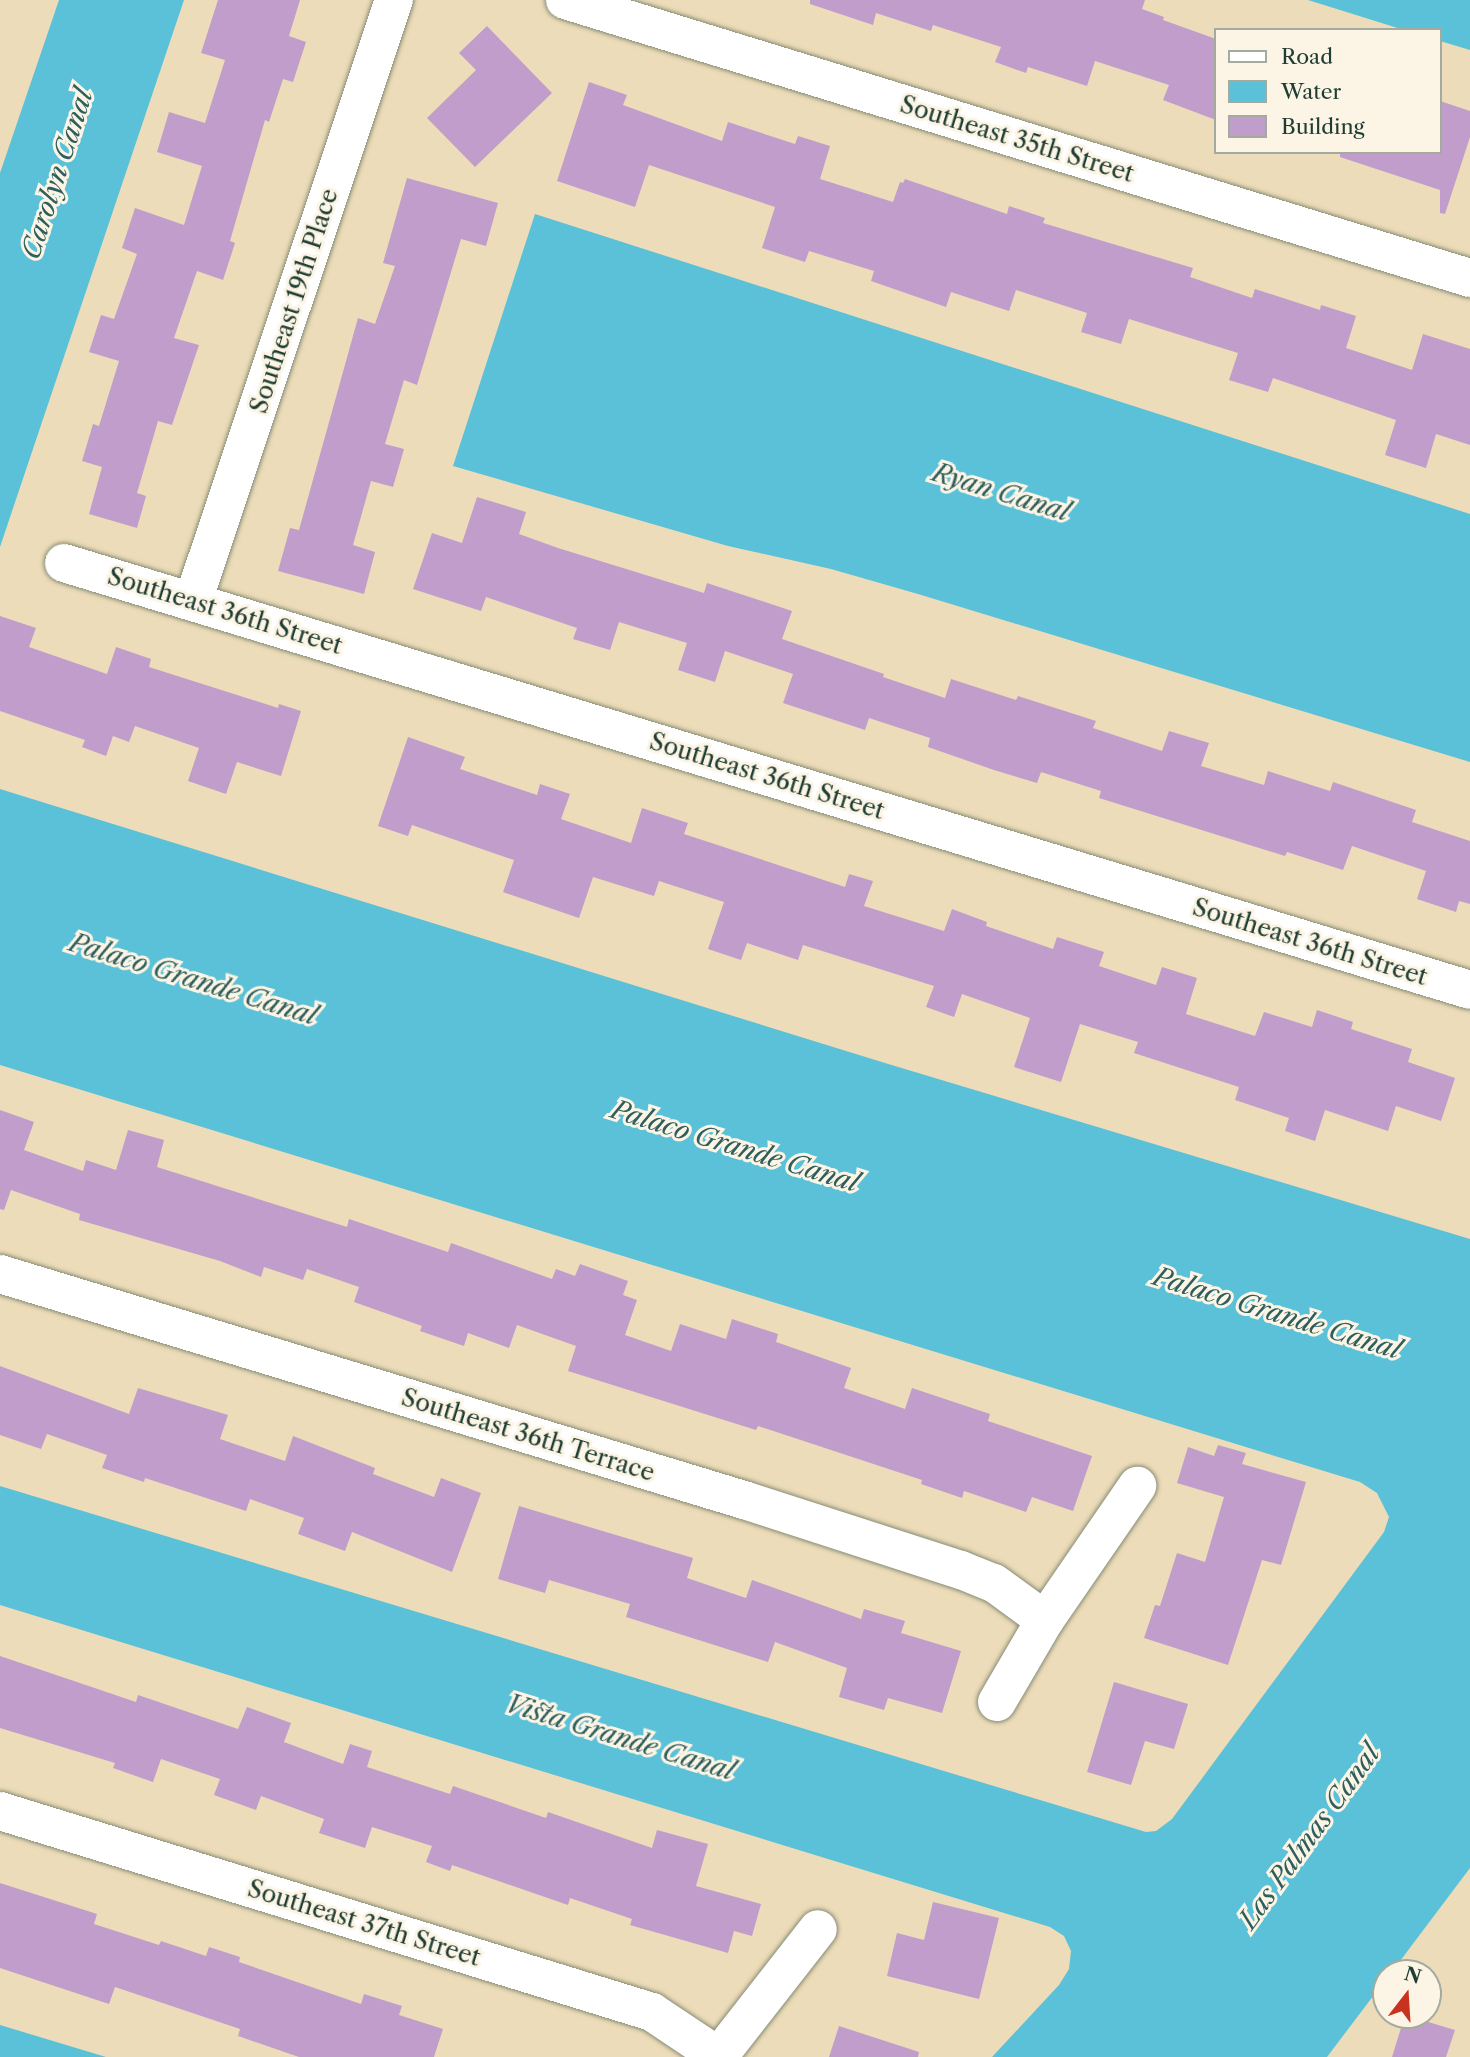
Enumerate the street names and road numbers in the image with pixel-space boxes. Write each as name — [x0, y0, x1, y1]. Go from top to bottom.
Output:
street label: Southeast 35th Street — [897, 90, 1137, 188]
street label: Southeast 19th Place — [244, 185, 344, 417]
street label: Southeast 36th Street — [104, 562, 346, 660]
street label: Southeast 36th Street — [646, 727, 888, 825]
street label: Southeast 36th Street — [1189, 893, 1431, 991]
street label: Southeast 36th Terrace — [398, 1383, 658, 1487]
street label: Southeast 37th Street — [244, 1874, 484, 1972]

